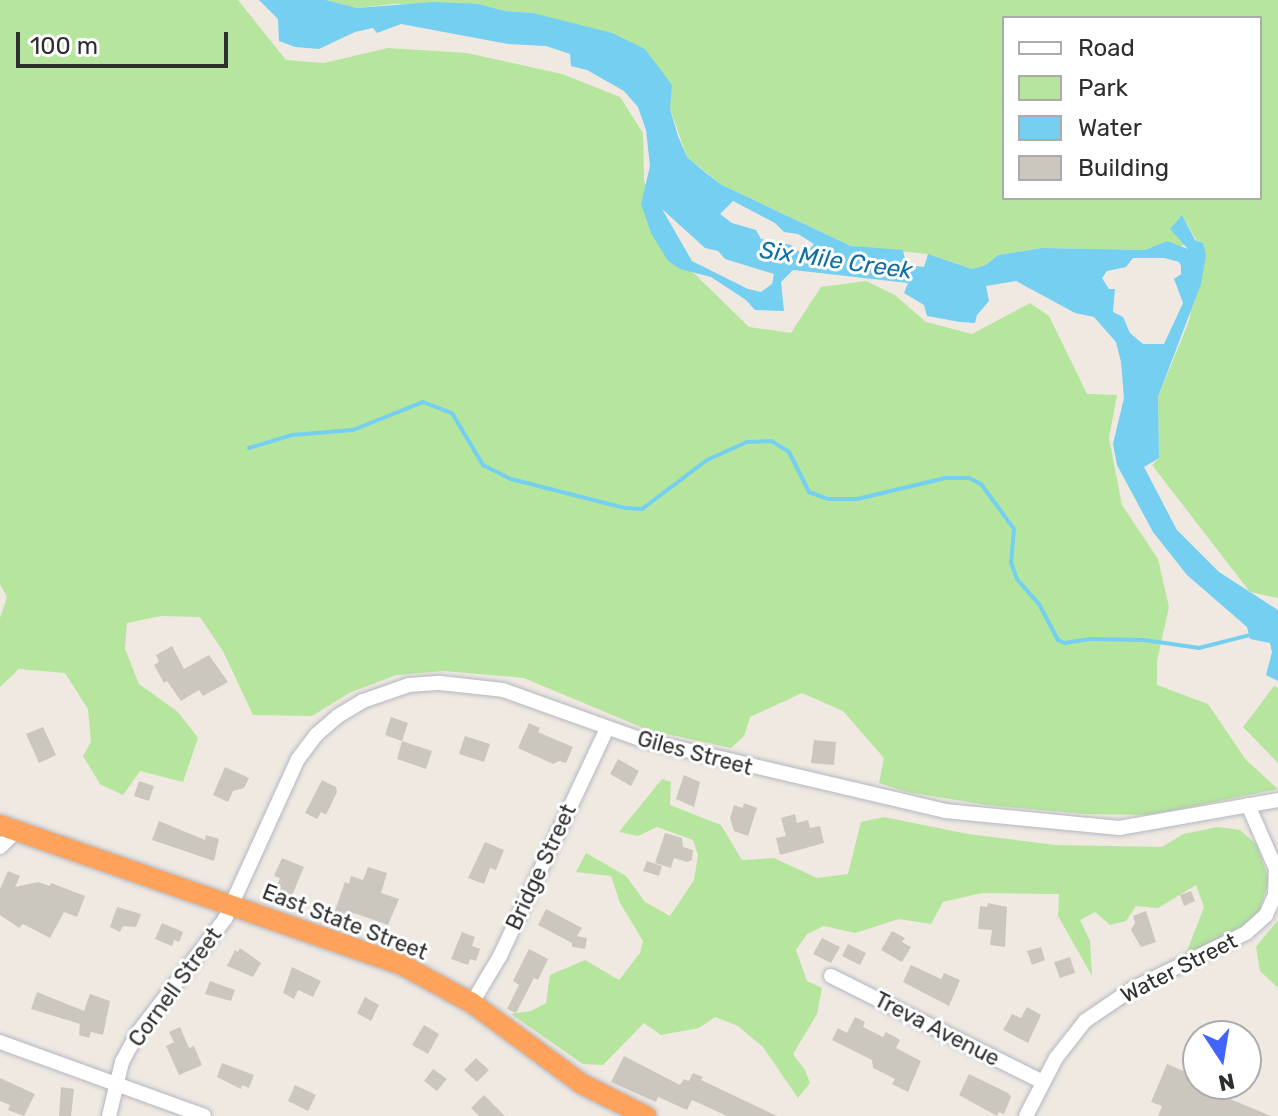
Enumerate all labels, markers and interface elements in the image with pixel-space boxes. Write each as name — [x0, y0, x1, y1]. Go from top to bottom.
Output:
scale bar — [20, 16, 232, 66]
legend — [1002, 16, 1262, 200]
text: 100 m — [30, 32, 98, 60]
text: Road — [1078, 34, 1135, 62]
text: Park — [1078, 74, 1128, 102]
text: Water — [1078, 114, 1142, 142]
text: Building — [1078, 154, 1169, 182]
water label: Six Mile Creek — [758, 236, 914, 286]
street label: Giles Street — [635, 725, 755, 781]
street label: Bridge Street — [500, 800, 582, 934]
street label: East State Street — [259, 878, 431, 966]
street label: Cornell Street — [123, 922, 227, 1052]
street label: Water Street — [1116, 927, 1242, 1009]
street label: Treva Avenue — [870, 986, 1004, 1072]
north arrow — [1182, 1020, 1262, 1100]
text: N — [1216, 1067, 1237, 1097]

